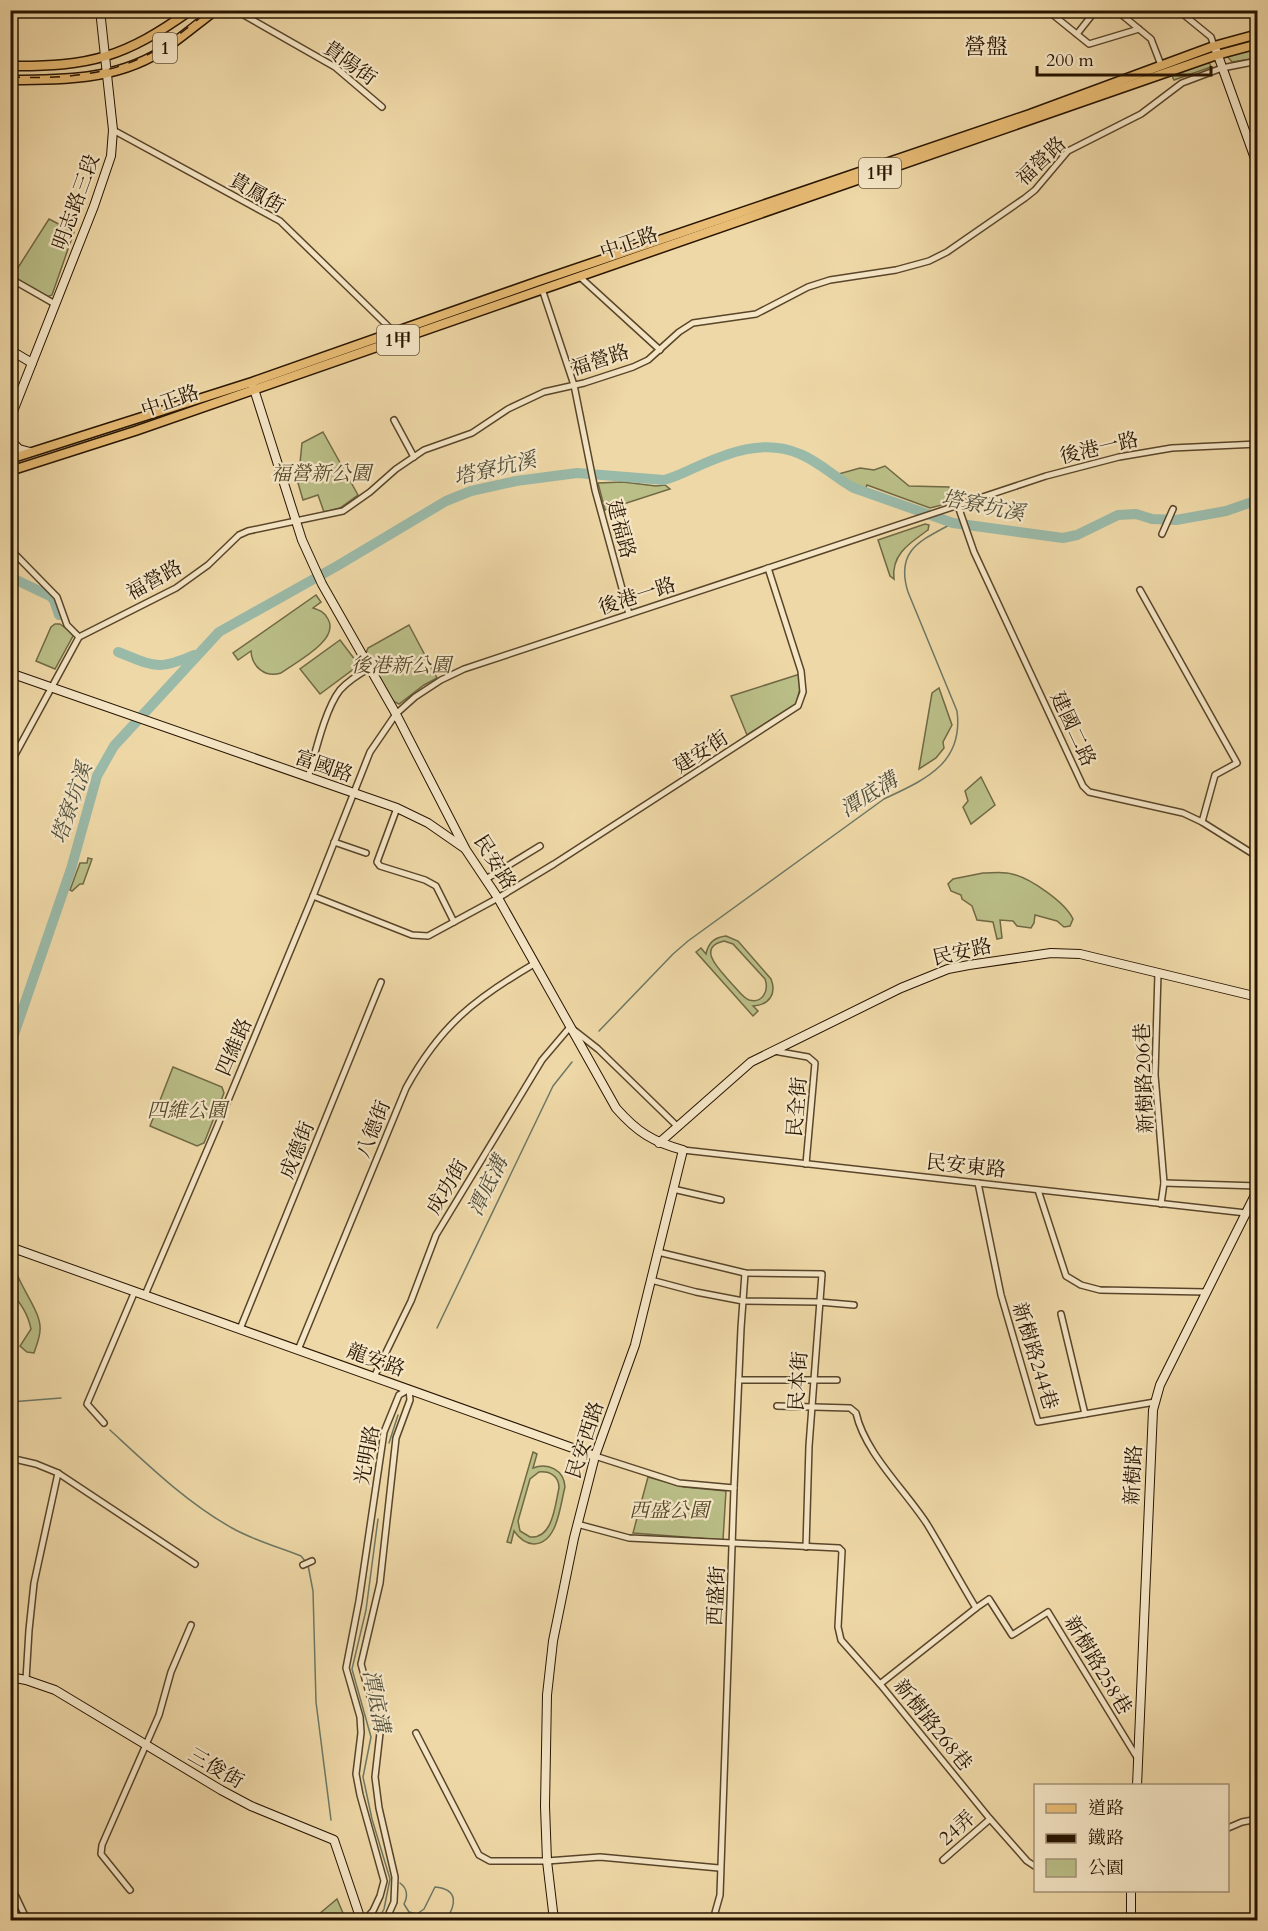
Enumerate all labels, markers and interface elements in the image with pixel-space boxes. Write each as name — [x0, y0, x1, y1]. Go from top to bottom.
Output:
district label: 營盤 — [964, 32, 1008, 62]
road number: 1 — [153, 33, 177, 63]
street label: 貴陽街 — [318, 34, 382, 92]
scale bar — [1037, 39, 1211, 77]
text: 200 m — [1046, 48, 1094, 73]
street label: 福營路 — [1010, 130, 1072, 192]
street label: 明志路三段 — [46, 150, 106, 254]
road number: 1甲 — [859, 158, 901, 188]
street label: 貴鳳街 — [224, 166, 290, 220]
street label: 中正路 — [596, 220, 662, 266]
road number: 1甲 — [377, 325, 419, 355]
street label: 福營路 — [567, 338, 633, 382]
street label: 中正路 — [137, 378, 203, 424]
street label: 後港一路 — [1057, 426, 1141, 470]
water label: 塔寮坑溪 — [451, 445, 541, 493]
park label: 福營新公園 — [271, 460, 374, 487]
water label: 塔寮坑溪 — [939, 484, 1029, 529]
street label: 建福路 — [600, 497, 642, 561]
street label: 福營路 — [121, 554, 187, 606]
street label: 後港一路 — [595, 571, 679, 621]
park label: 後港新公園 — [351, 652, 454, 679]
street label: 建國二路 — [1044, 687, 1102, 771]
street label: 建安街 — [668, 724, 734, 780]
street label: 富國路 — [291, 743, 357, 789]
water label: 塔寮坑溪 — [45, 757, 100, 847]
water label: 潭底溝 — [835, 764, 906, 824]
street label: 民安路 — [468, 829, 522, 895]
street label: 民安路 — [930, 932, 994, 972]
street label: 四維路 — [210, 1014, 258, 1080]
street label: 新樹路206巷 — [1129, 1022, 1159, 1134]
street label: 民全街 — [781, 1076, 813, 1138]
street label: 八德街 — [349, 1096, 397, 1162]
park label: 四維公園 — [147, 1097, 230, 1124]
street label: 成德街 — [273, 1117, 321, 1183]
street label: 民安東路 — [925, 1148, 1007, 1184]
water label: 潭底溝 — [461, 1149, 516, 1221]
street label: 成功街 — [420, 1154, 474, 1220]
street label: 新樹路244巷 — [1006, 1299, 1064, 1413]
street label: 龍安路 — [343, 1337, 409, 1383]
street label: 民本街 — [782, 1350, 814, 1412]
street label: 民安西路 — [560, 1398, 610, 1482]
street label: 光明路 — [348, 1423, 386, 1487]
street label: 新樹路 — [1118, 1444, 1148, 1506]
park label: 西盛公園 — [629, 1497, 712, 1524]
street label: 西盛街 — [701, 1565, 731, 1627]
street label: 新樹路258巷 — [1058, 1611, 1138, 1719]
water label: 潭底溝 — [356, 1667, 397, 1738]
street label: 新樹路268巷 — [888, 1673, 978, 1777]
street label: 三俊街 — [183, 1741, 249, 1795]
legend — [1034, 1784, 1229, 1892]
text: 道路 — [1088, 1796, 1124, 1821]
street label: 24弄 — [933, 1805, 981, 1851]
text: 鐵路 — [1088, 1826, 1124, 1851]
text: 公園 — [1088, 1856, 1124, 1881]

